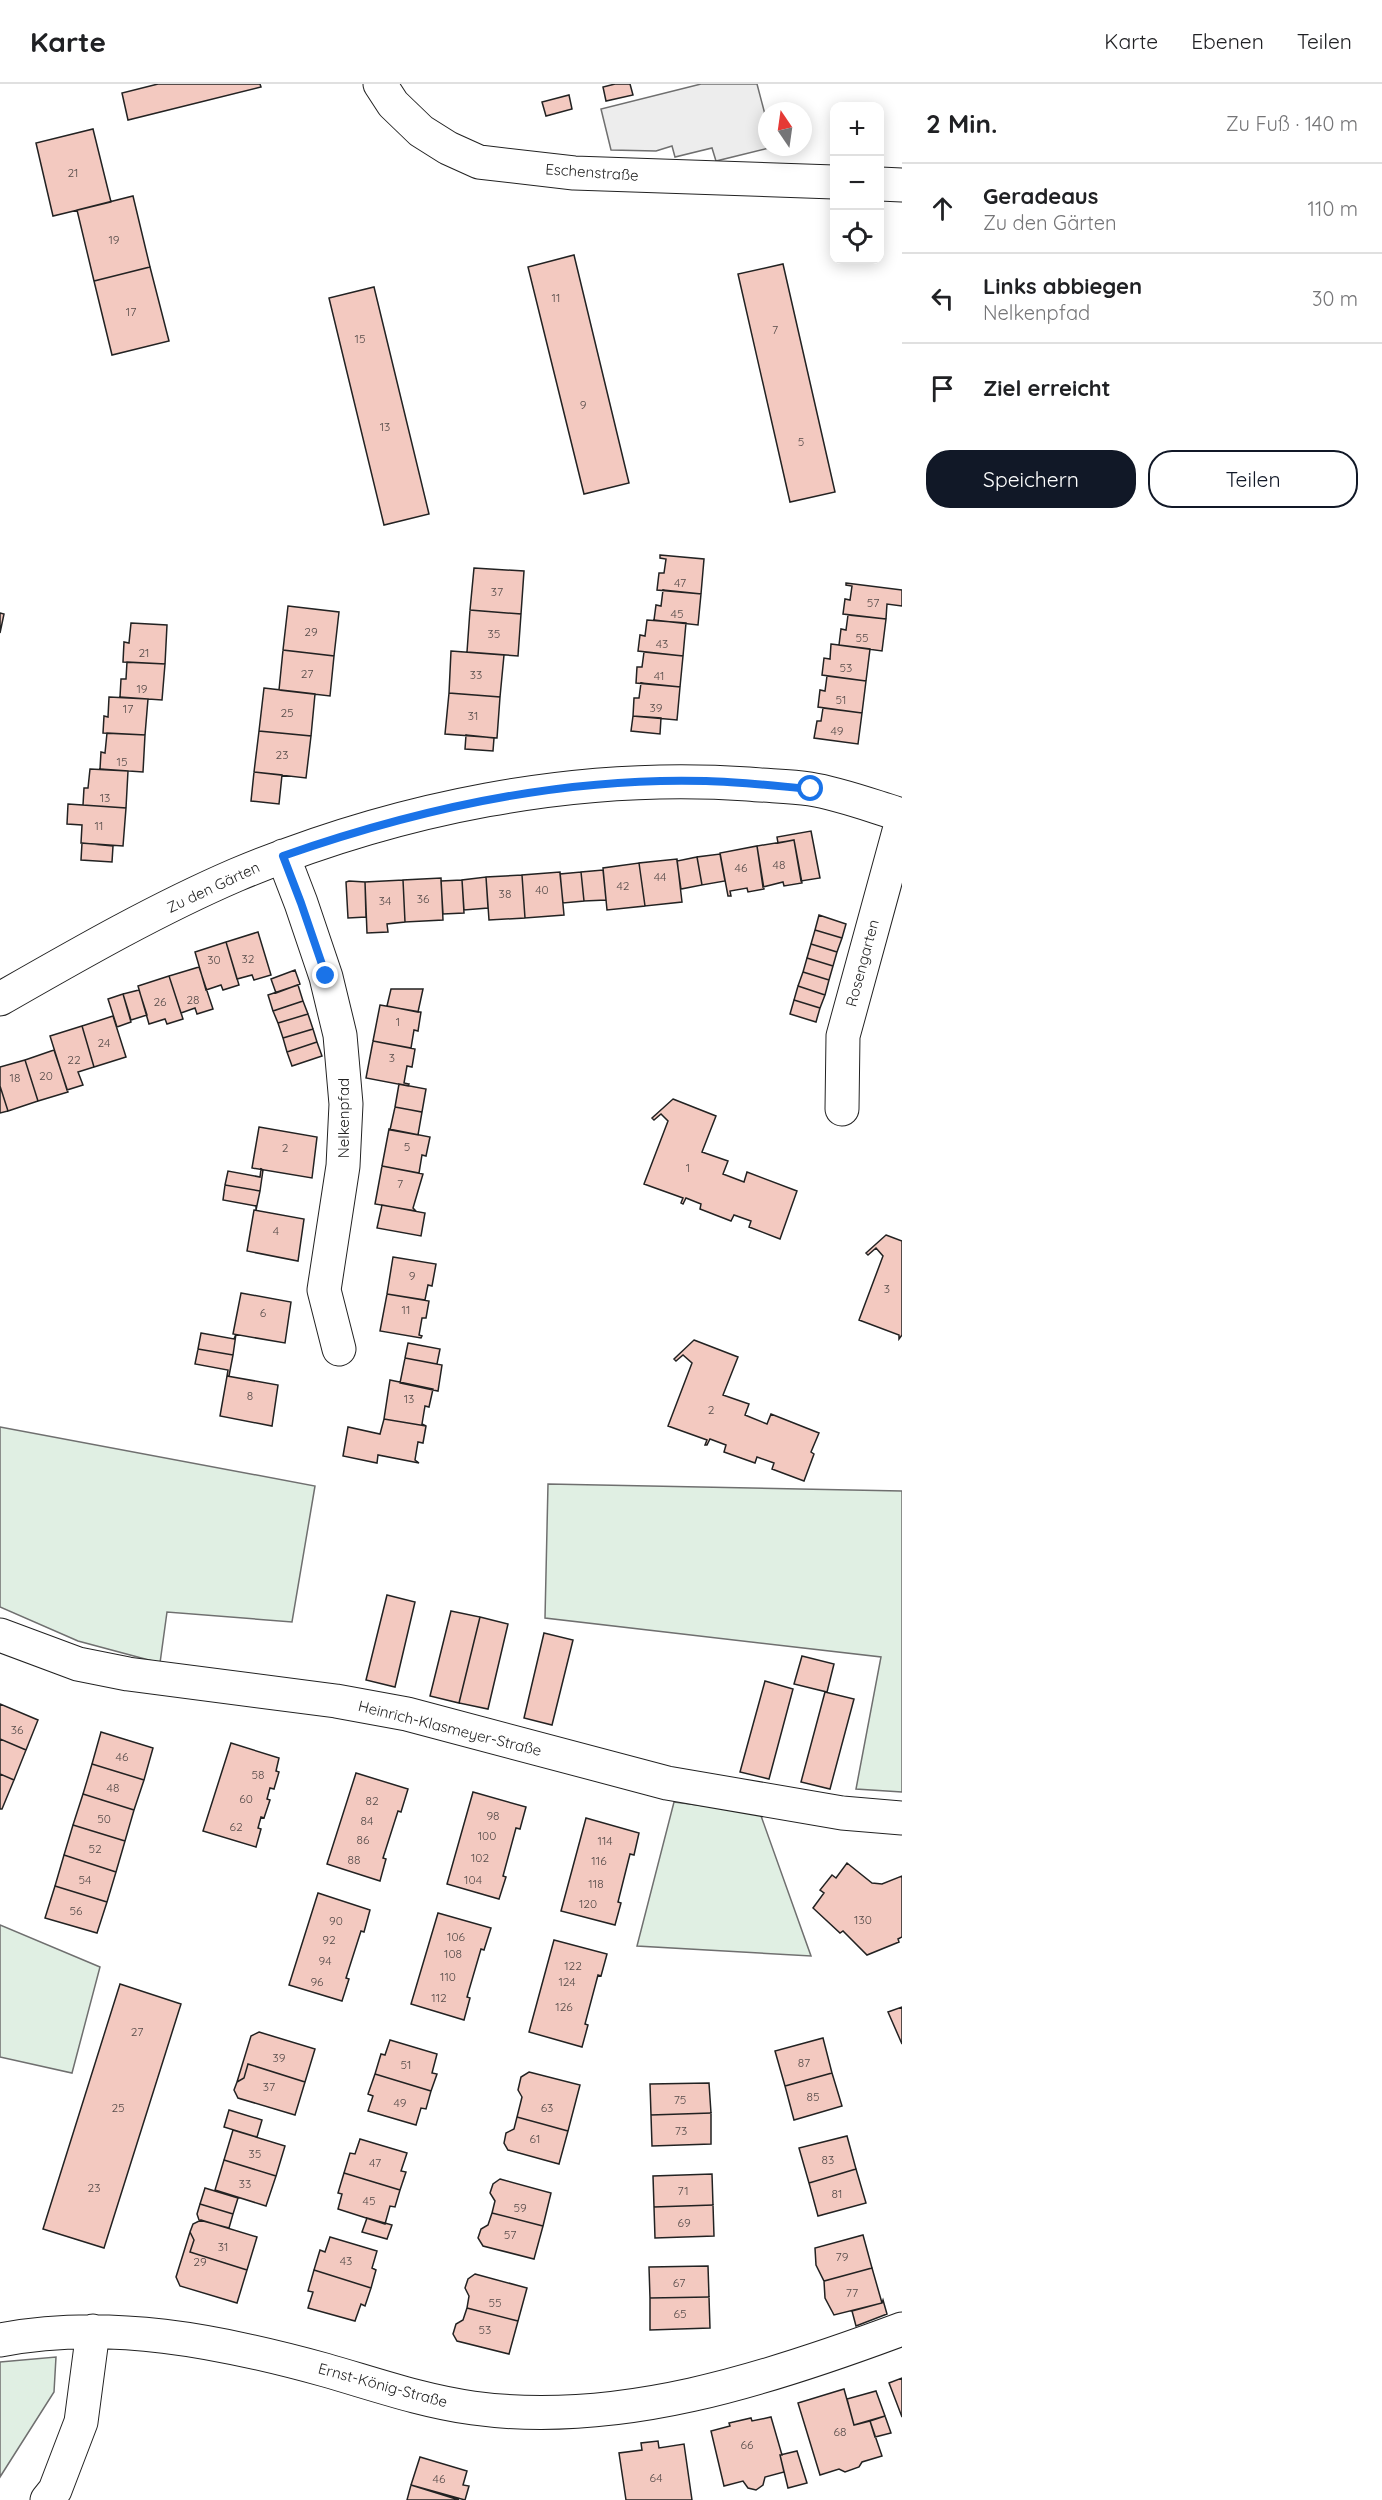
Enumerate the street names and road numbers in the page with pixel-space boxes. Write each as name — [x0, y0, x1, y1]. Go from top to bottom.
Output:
street label: Eschenstraße — [545, 159, 639, 185]
street label: Zu den Gärten — [164, 857, 262, 917]
street label: Rosengarten — [841, 917, 883, 1009]
street label: Nelkenpfad — [334, 1078, 353, 1158]
street label: Heinrich-Klasmeyer-Straße — [356, 1696, 544, 1760]
street label: Ernst-König-Straße — [316, 2359, 450, 2411]

